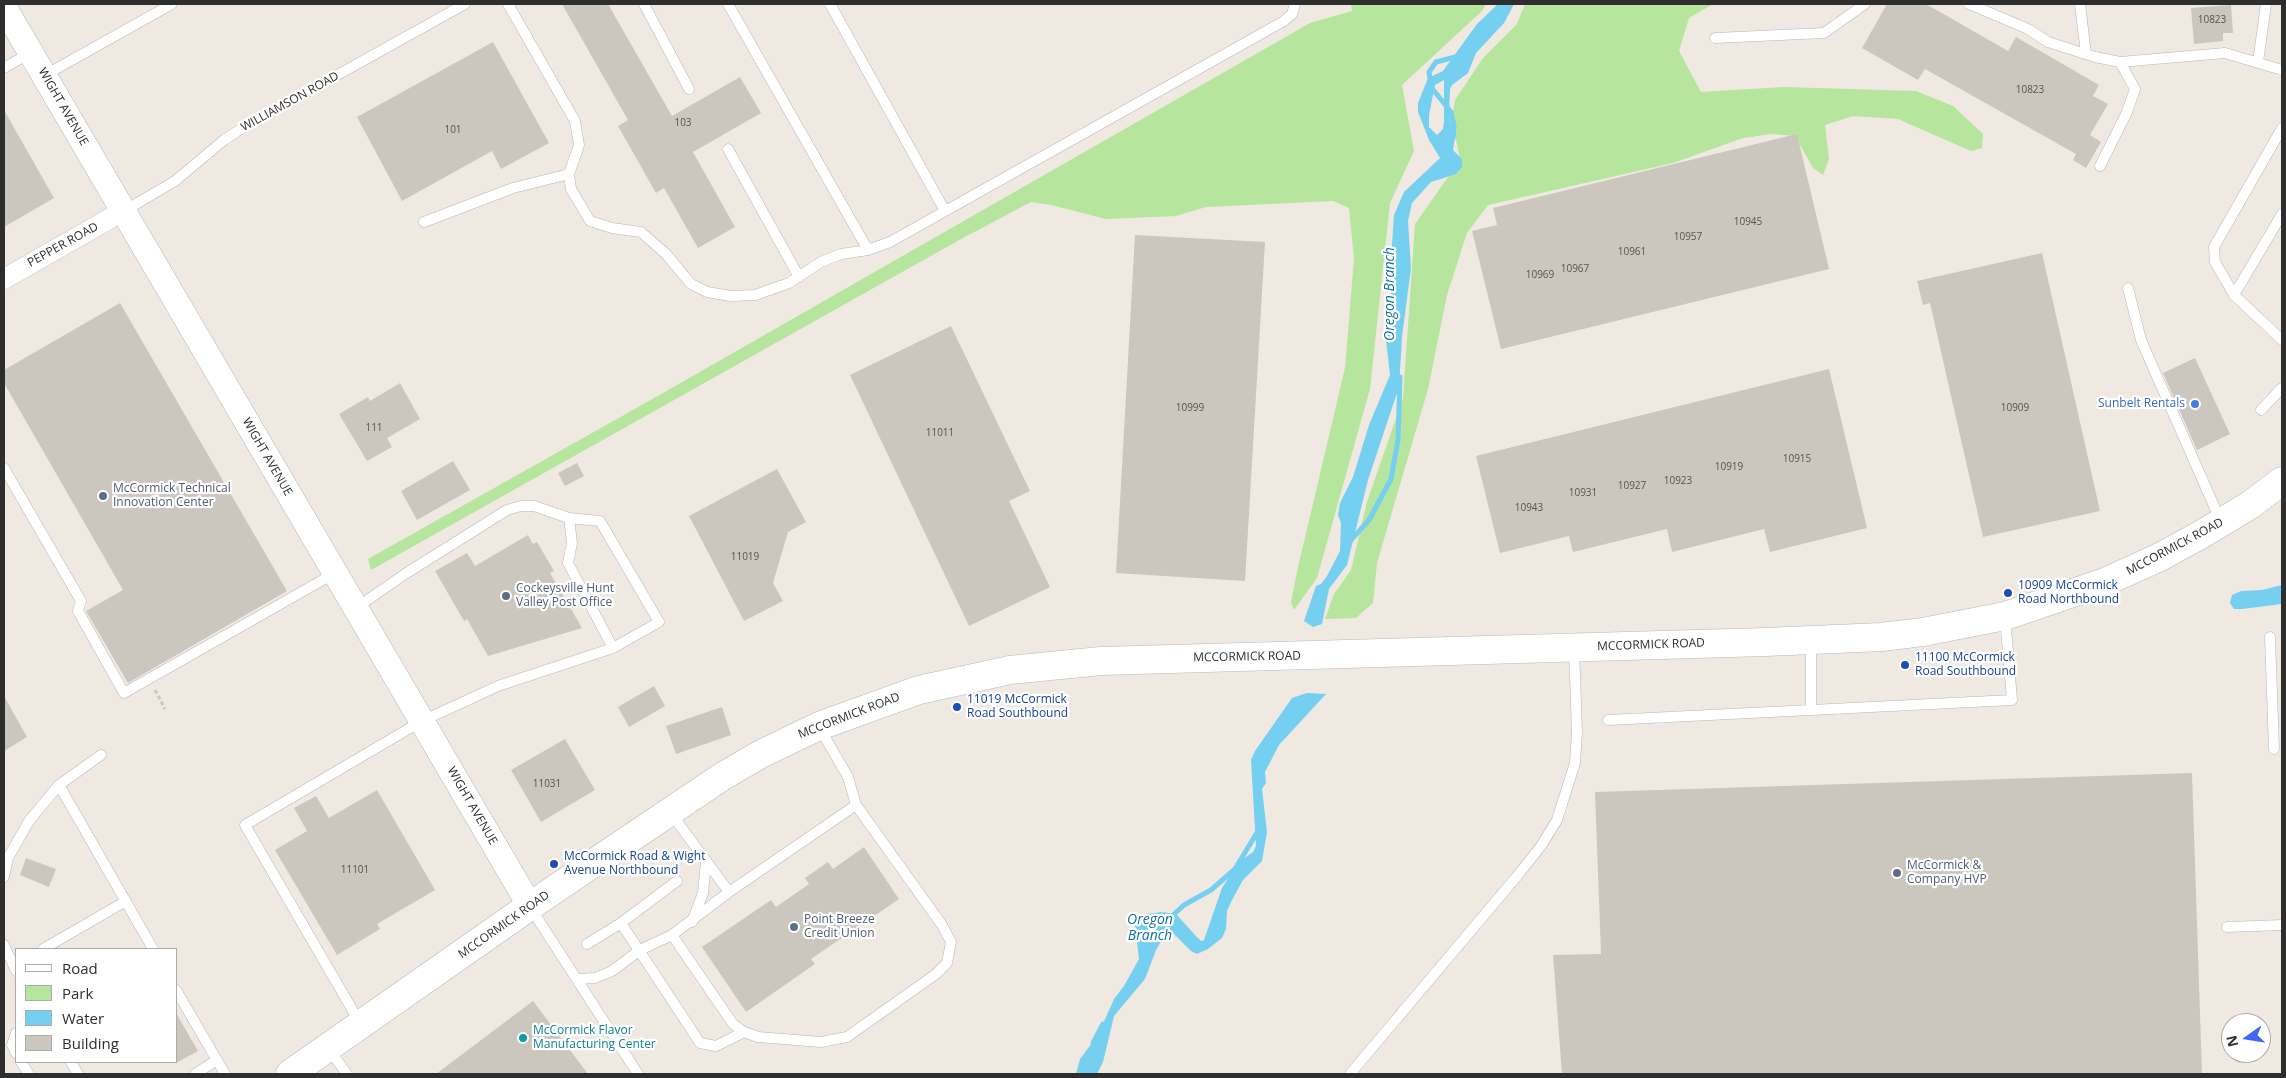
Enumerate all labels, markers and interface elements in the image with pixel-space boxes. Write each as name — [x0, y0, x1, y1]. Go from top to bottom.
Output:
house number: 10823 — [2198, 14, 2226, 26]
street label: WIGHT AVENUE — [35, 65, 91, 149]
street label: WILLIAMSON ROAD — [238, 69, 342, 135]
house number: 10823 — [2016, 84, 2044, 96]
house number: 103 — [674, 117, 692, 129]
house number: 101 — [444, 124, 462, 136]
house number: 10945 — [1734, 216, 1762, 228]
street label: PEPPER ROAD — [25, 220, 101, 270]
house number: 10957 — [1674, 231, 1702, 243]
house number: 10961 — [1618, 246, 1646, 258]
water label: Oregon Branch — [1382, 247, 1398, 341]
house number: 10967 — [1561, 263, 1589, 275]
house number: 10969 — [1526, 269, 1554, 281]
place label: Sunbelt Rentals — [2098, 397, 2185, 411]
marker: Sunbelt Rentals — [2189, 398, 2201, 410]
house number: 10999 — [1176, 402, 1204, 414]
house number: 10909 — [2001, 402, 2029, 414]
street label: WIGHT AVENUE — [239, 415, 295, 499]
house number: 111 — [365, 422, 383, 434]
house number: 11011 — [926, 427, 954, 439]
house number: 10915 — [1783, 453, 1811, 465]
house number: 10919 — [1715, 461, 1743, 473]
house number: 10923 — [1664, 475, 1692, 487]
house number: 10927 — [1618, 480, 1646, 492]
place label: McCormick Technical Innovation Center — [113, 482, 231, 510]
house number: 10931 — [1569, 487, 1597, 499]
marker: McCormick Technical Innovation Center — [97, 490, 109, 502]
house number: 10943 — [1515, 502, 1543, 514]
street label: MCCORMICK ROAD — [2124, 515, 2226, 579]
house number: 11019 — [731, 551, 759, 563]
place label: 10909 McCormick Road Northbound — [2018, 579, 2119, 607]
place label: Cockeysville Hunt Valley Post Office — [516, 582, 614, 610]
marker: 10909 McCormick Road Northbound — [2002, 587, 2014, 599]
marker: Cockeysville Hunt Valley Post Office — [500, 590, 512, 602]
street label: MCCORMICK ROAD — [1597, 636, 1705, 654]
street label: MCCORMICK ROAD — [1193, 649, 1301, 665]
place label: 11100 McCormick Road Southbound — [1915, 651, 2016, 679]
marker: 11100 McCormick Road Southbound — [1899, 659, 1911, 671]
street label: MCCORMICK ROAD — [796, 690, 902, 742]
place label: 11019 McCormick Road Southbound — [967, 693, 1068, 721]
marker: 11019 McCormick Road Southbound — [951, 701, 963, 713]
street label: WIGHT AVENUE — [444, 764, 500, 848]
house number: 11031 — [533, 778, 561, 790]
place label: McCormick Road & Wight Avenue Northbound — [564, 850, 705, 878]
marker: McCormick Road & Wight Avenue Northbound — [548, 858, 560, 870]
place label: McCormick & Company HVP — [1907, 859, 1987, 887]
house number: 11101 — [341, 864, 369, 876]
marker: McCormick & Company HVP — [1891, 867, 1903, 879]
street label: MCCORMICK ROAD — [456, 888, 552, 962]
water label: Oregon Branch — [1127, 912, 1173, 944]
place label: Point Breeze Credit Union — [804, 913, 875, 941]
marker: Point Breeze Credit Union — [788, 921, 800, 933]
legend — [15, 948, 178, 1063]
text: Road — [62, 958, 98, 978]
text: Park — [62, 983, 93, 1003]
text: Water — [62, 1008, 104, 1028]
north arrow — [2221, 1013, 2271, 1063]
place label: McCormick Flavor Manufacturing Center — [533, 1024, 656, 1052]
marker: McCormick Flavor Manufacturing Center — [517, 1032, 529, 1044]
text: Building — [62, 1033, 119, 1053]
text: N — [2221, 1034, 2242, 1049]

